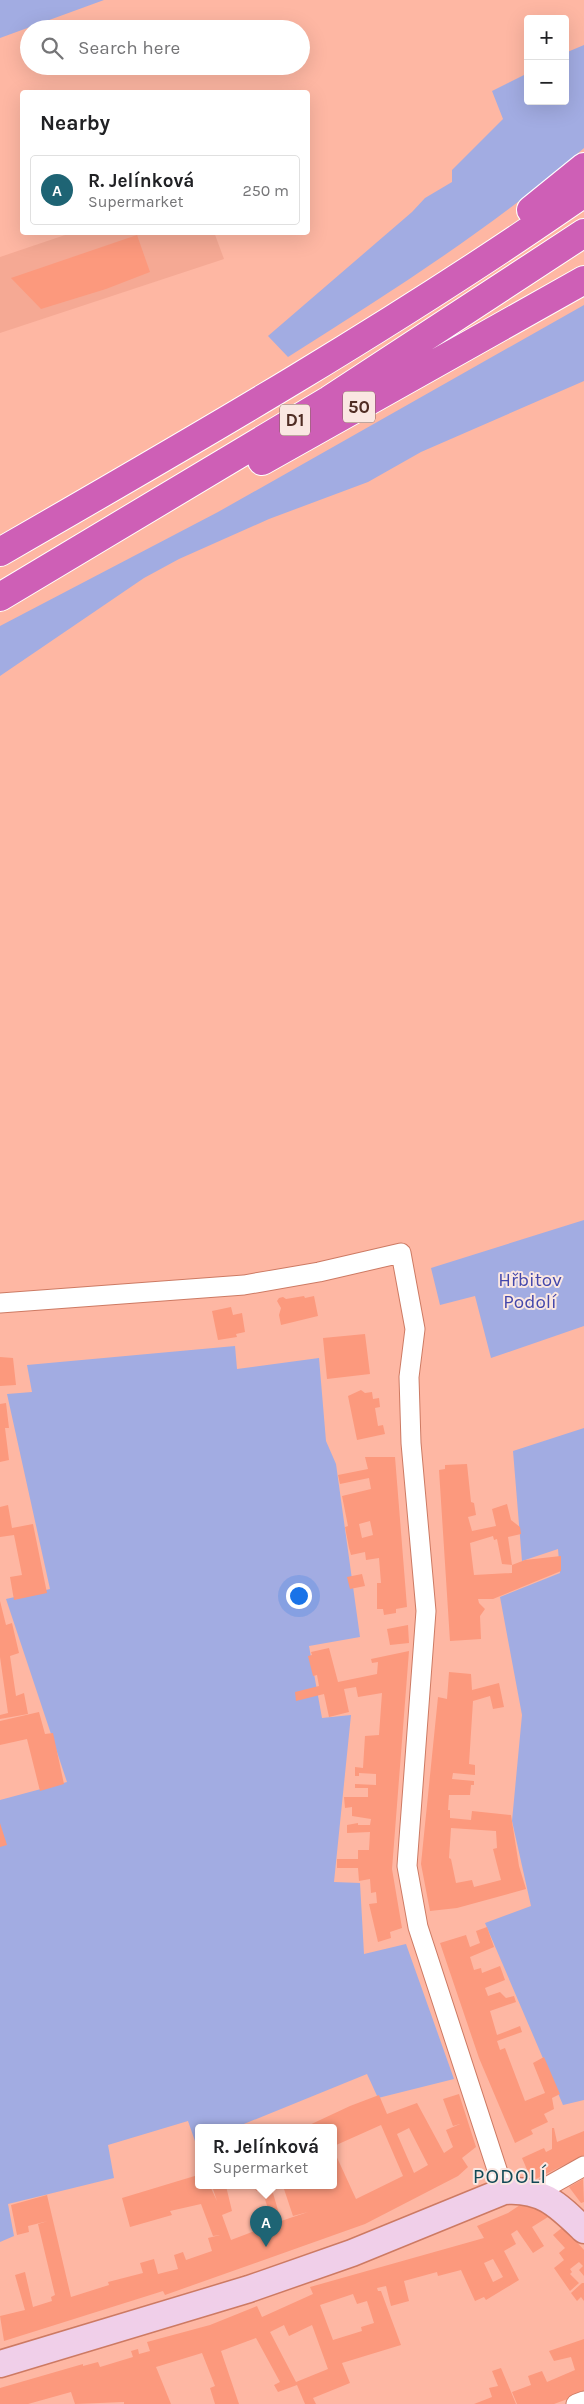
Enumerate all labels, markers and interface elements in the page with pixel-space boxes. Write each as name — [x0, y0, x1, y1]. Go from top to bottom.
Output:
map controls — [524, 15, 569, 105]
button: + — [524, 15, 569, 60]
search box — [20, 20, 310, 75]
icon: search — [38, 34, 66, 62]
text: Search here — [78, 37, 180, 59]
button: − — [524, 60, 569, 105]
text: Nearby — [40, 111, 110, 135]
text: R. Jelínková — [88, 170, 194, 192]
text: A — [52, 181, 62, 200]
text: 250 m — [242, 181, 289, 200]
text: Supermarket — [88, 192, 184, 211]
road number: 50 — [343, 392, 375, 422]
road number: D1 — [280, 404, 310, 436]
park label: Hřbitov Podolí — [498, 1269, 562, 1313]
your location — [286, 1583, 312, 1609]
popup — [195, 2124, 337, 2189]
text: R. Jelínková — [213, 2136, 319, 2158]
text: Supermarket — [213, 2158, 308, 2177]
district label: PODOLÍ — [473, 2164, 547, 2188]
pin: A — [250, 2206, 282, 2247]

